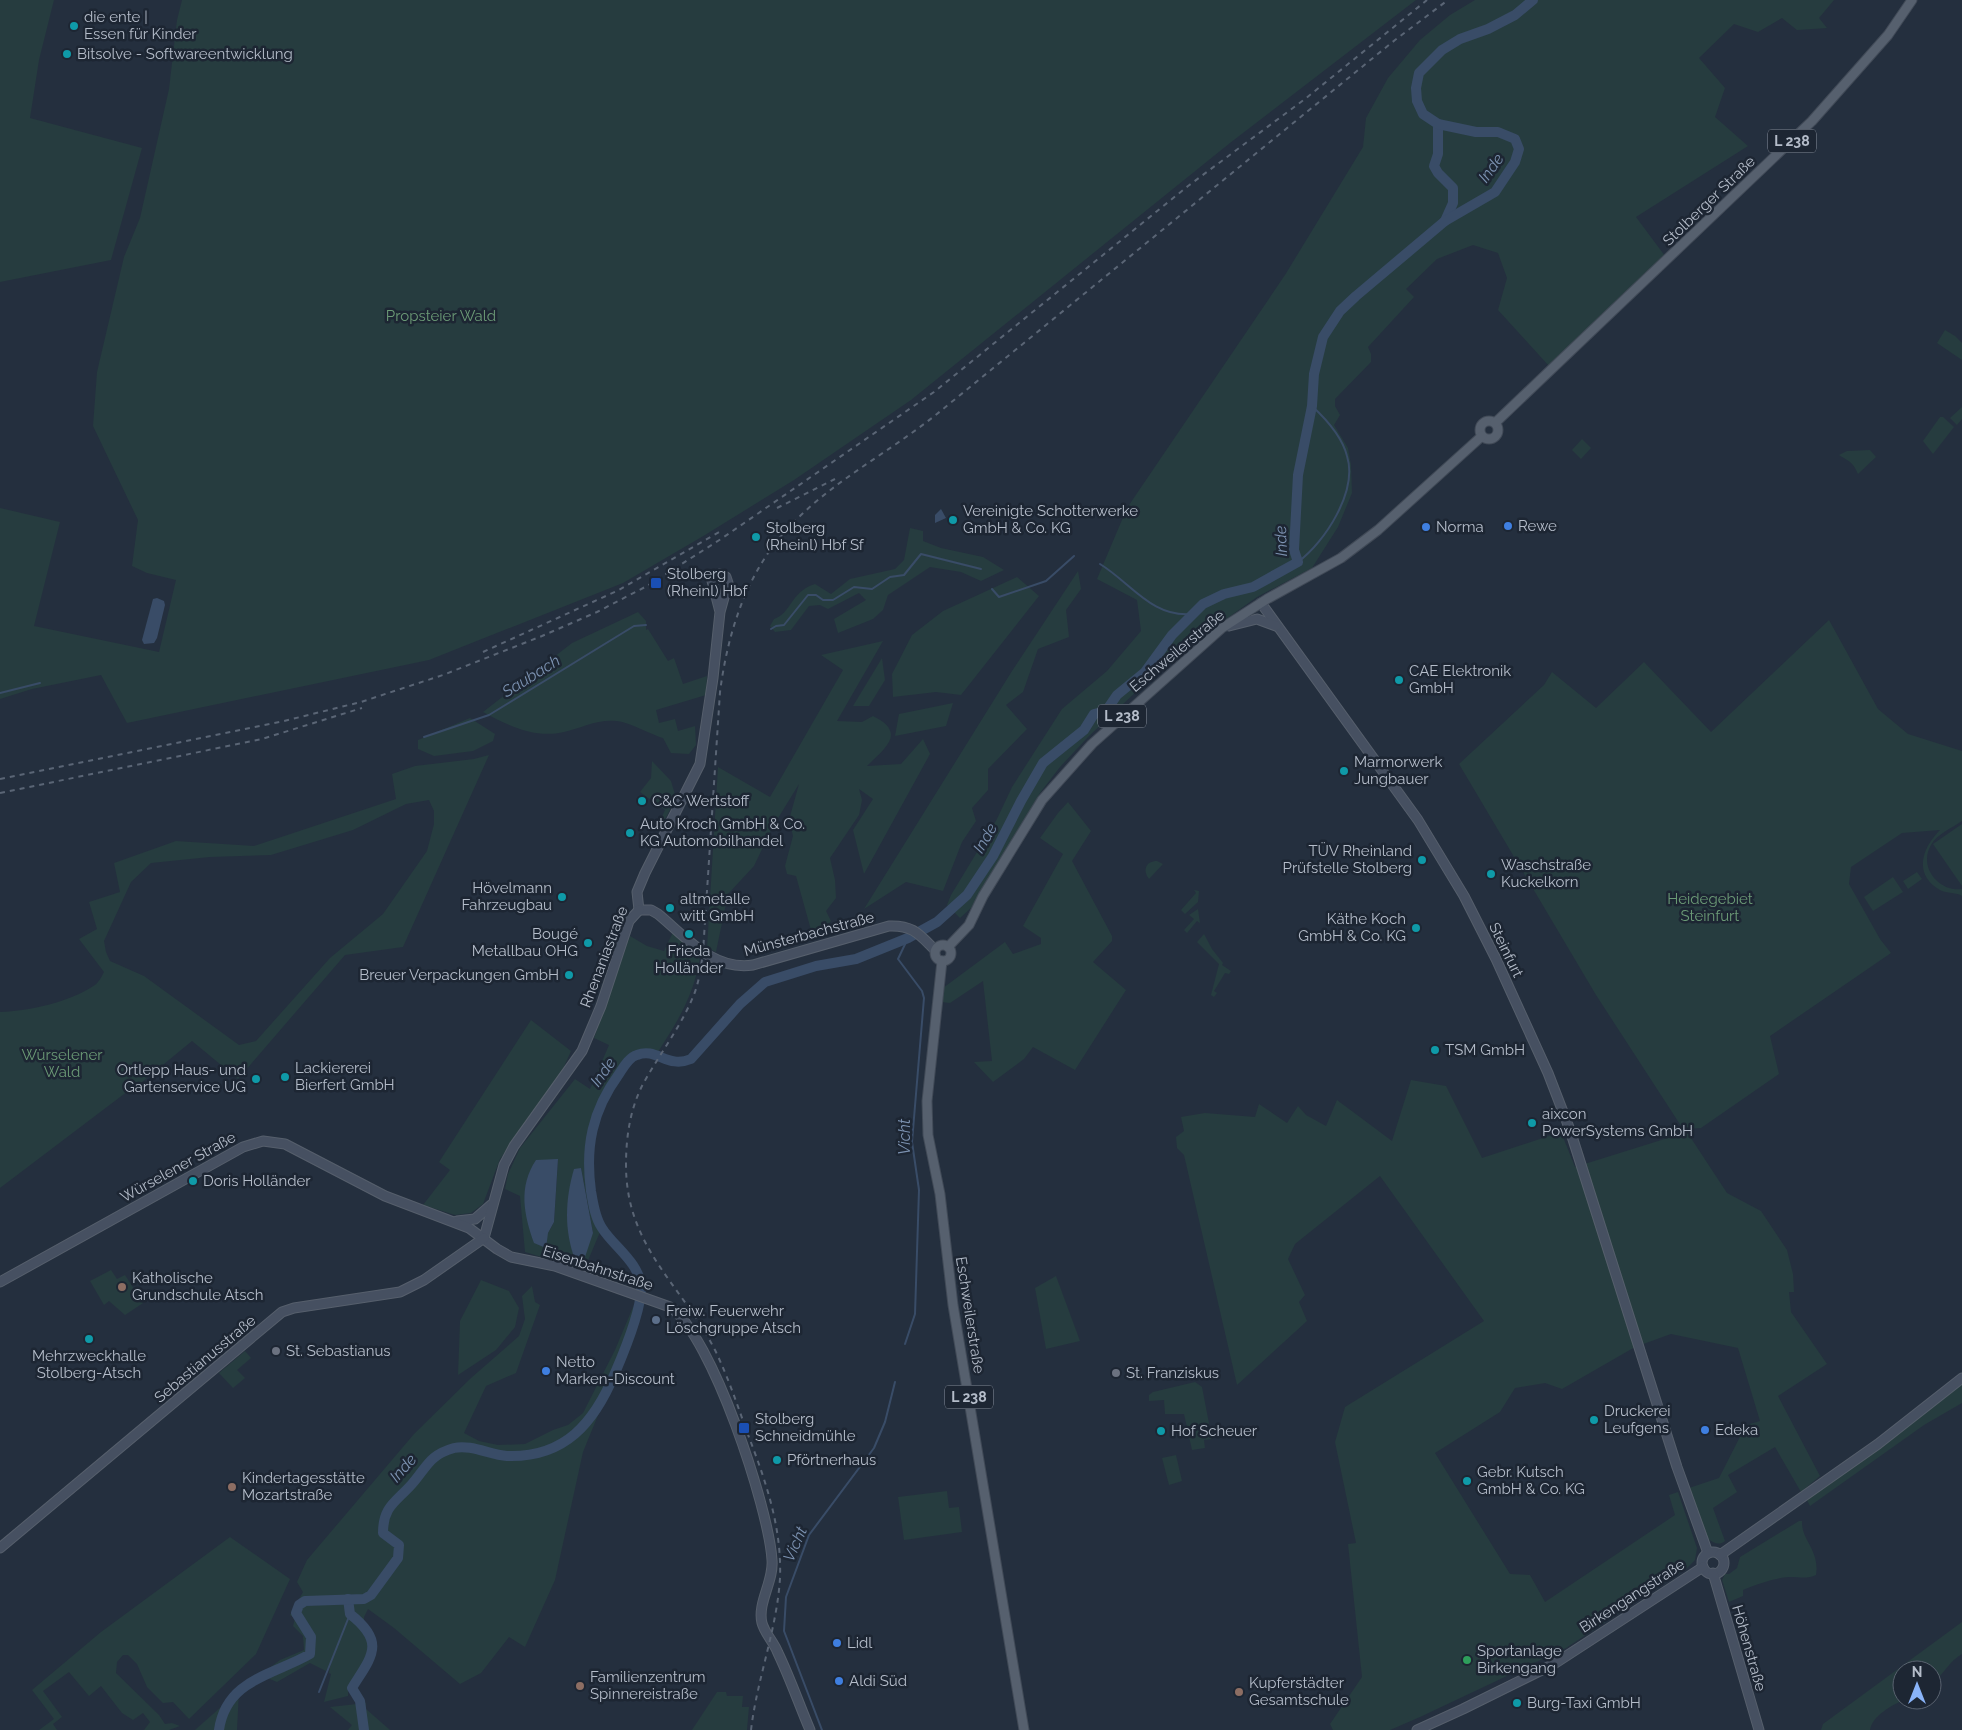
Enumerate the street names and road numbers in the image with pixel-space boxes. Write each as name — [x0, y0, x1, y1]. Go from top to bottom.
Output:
road number: L 238 — [1768, 130, 1816, 152]
street label: Stolberger Straße — [1659, 152, 1759, 250]
street label: Eschweilerstraße — [1126, 606, 1228, 696]
road number: L 238 — [1098, 704, 1146, 728]
street label: Rhenaniastraße — [576, 904, 632, 1010]
street label: Münsterbachstraße — [742, 908, 876, 960]
street label: Steinfurt — [1485, 920, 1527, 980]
street label: Würselener Straße — [117, 1128, 239, 1206]
street label: Eisenbahnstraße — [541, 1242, 656, 1294]
street label: Eschweilerstraße — [952, 1255, 988, 1375]
street label: Sebastianusstraße — [151, 1311, 259, 1407]
road number: L 238 — [945, 1385, 993, 1408]
street label: Birkengangstraße — [1576, 1555, 1688, 1637]
street label: Höhenstraße — [1728, 1603, 1770, 1693]

